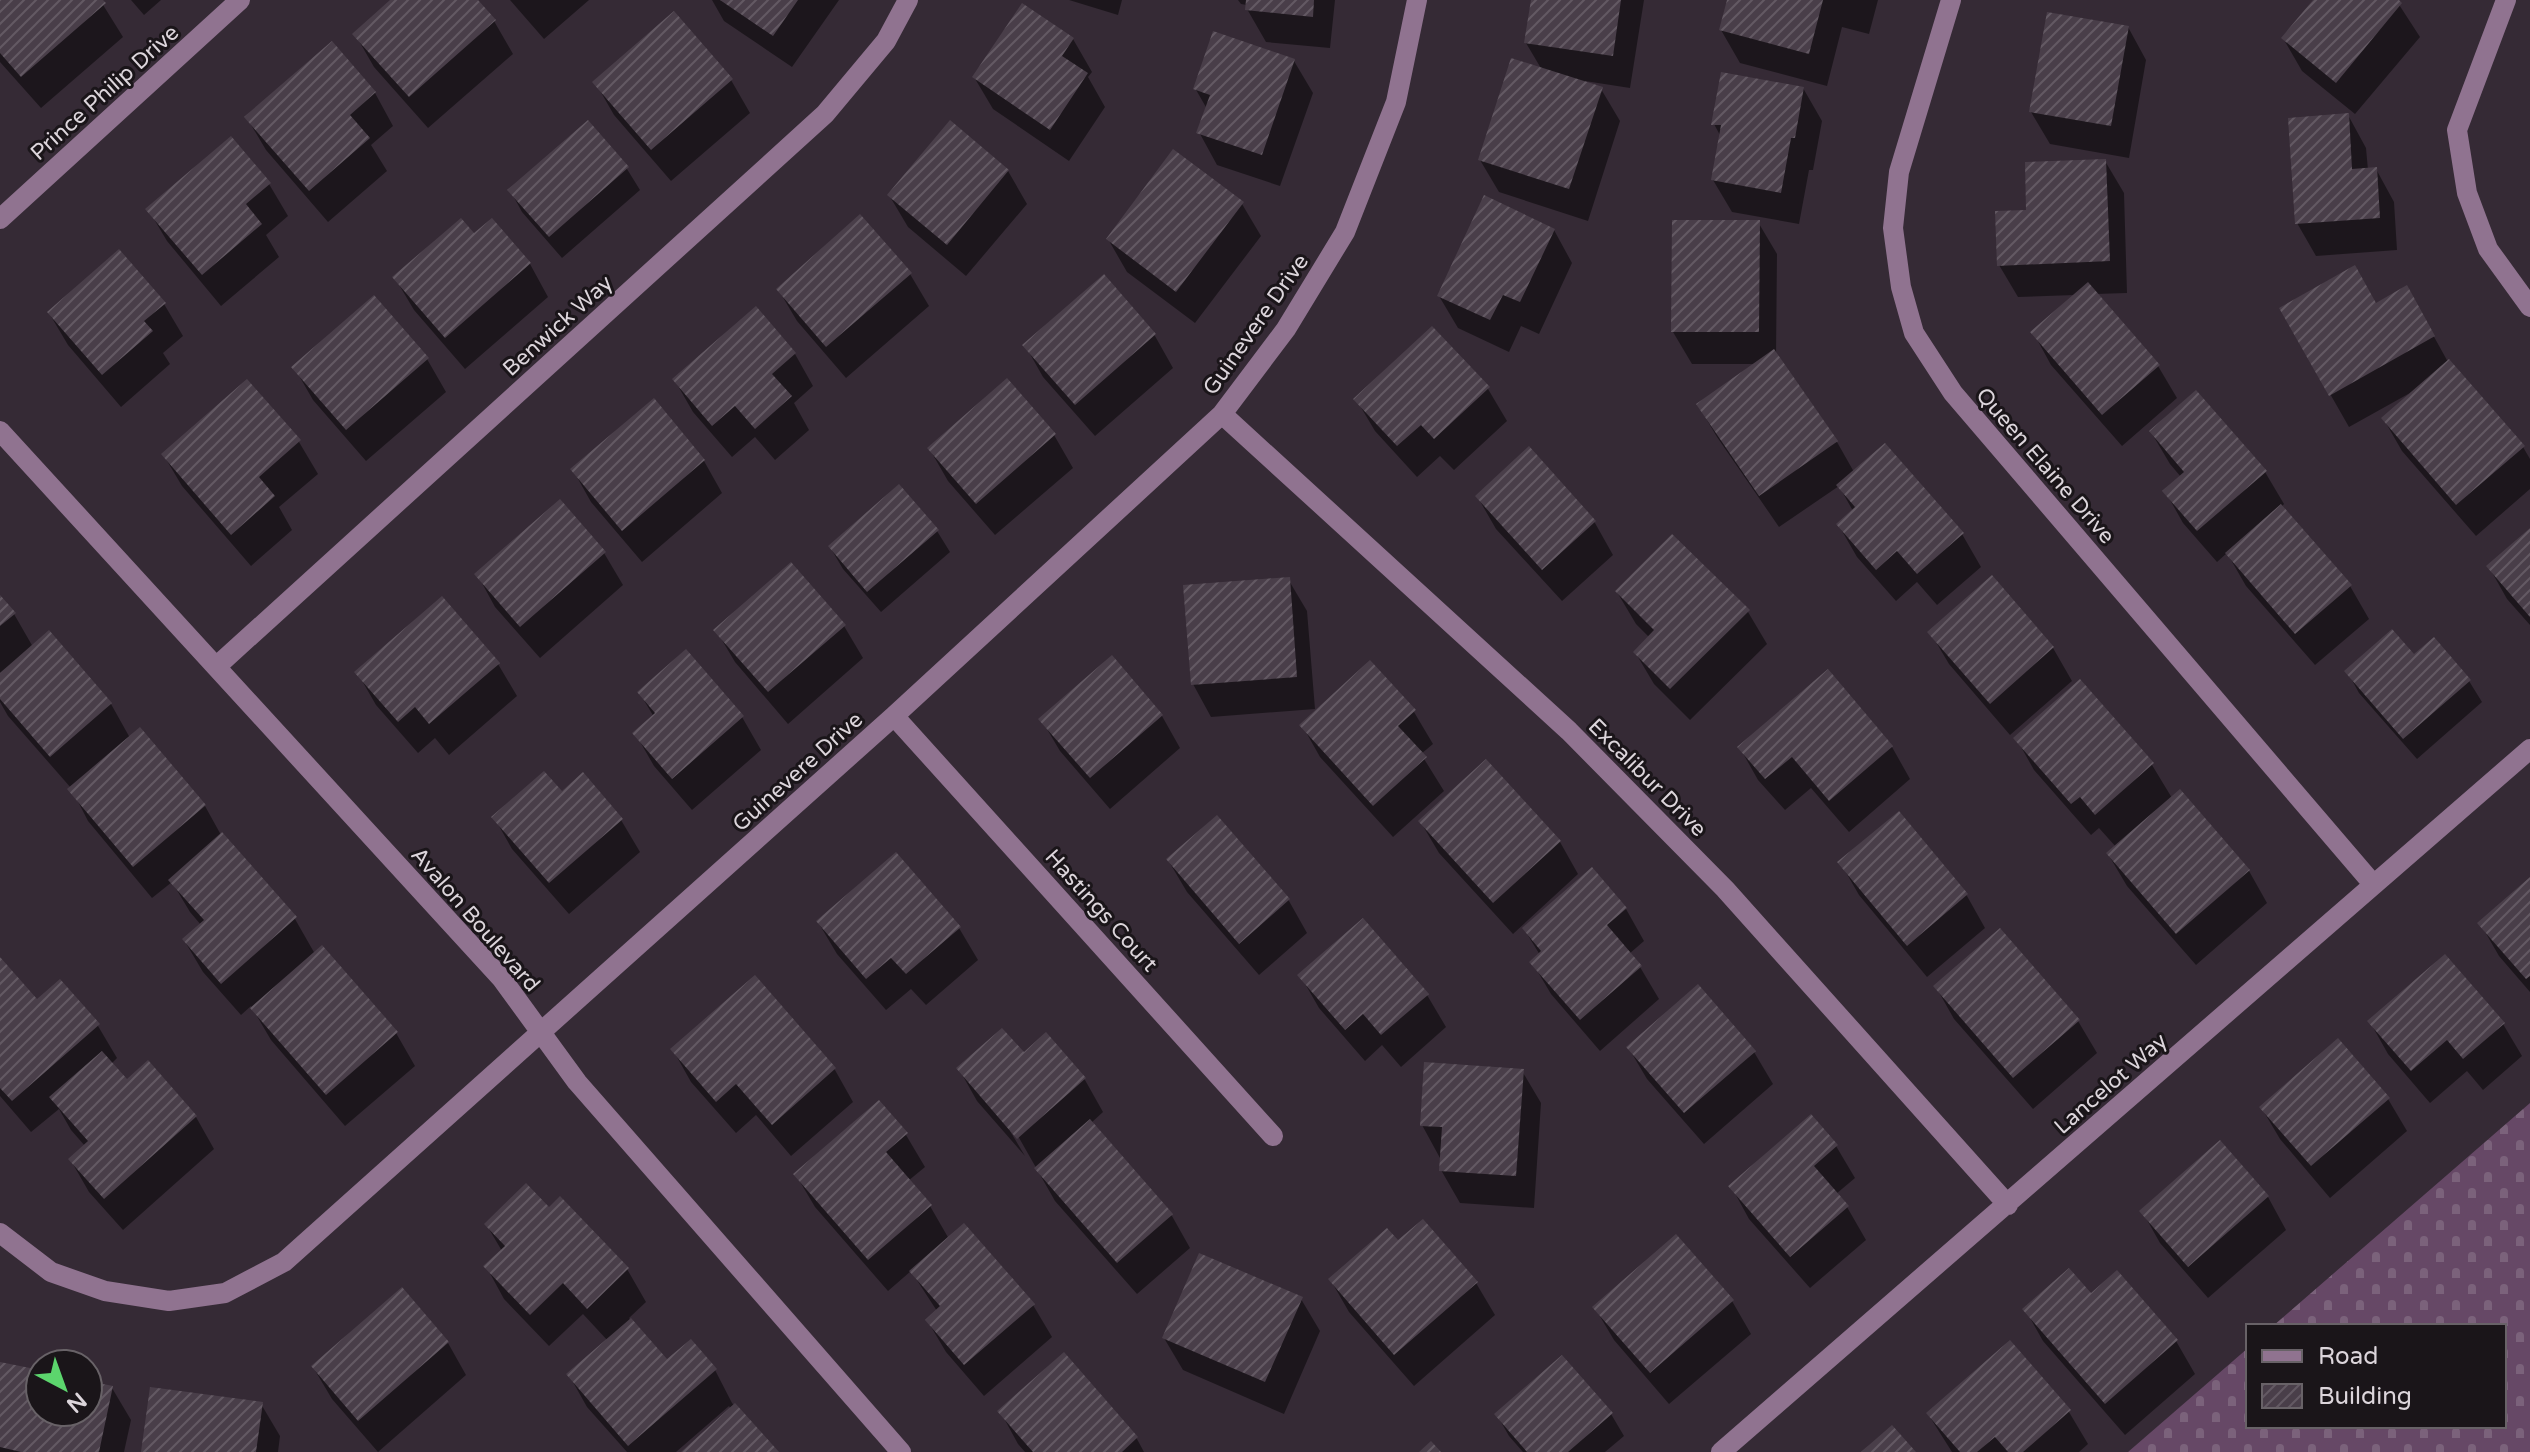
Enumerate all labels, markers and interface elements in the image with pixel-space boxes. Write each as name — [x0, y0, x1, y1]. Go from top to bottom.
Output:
street label: Prince Philip Drive — [25, 20, 184, 166]
street label: Guinevere Drive — [1198, 249, 1314, 400]
street label: Benwick Way — [498, 270, 618, 382]
street label: Queen Elaine Drive — [1970, 382, 2120, 549]
street label: Guinevere Drive — [727, 707, 868, 837]
street label: Excalibur Drive — [1583, 713, 1712, 842]
street label: Avalon Boulevard — [405, 842, 545, 997]
street label: Hastings Court — [1040, 844, 1163, 977]
street label: Lancelot Way — [2049, 1028, 2172, 1140]
legend — [2246, 1324, 2506, 1428]
text: Road — [2318, 1342, 2378, 1371]
north arrow — [24, 1348, 104, 1428]
text: Building — [2318, 1382, 2412, 1411]
text: N — [61, 1387, 92, 1418]

